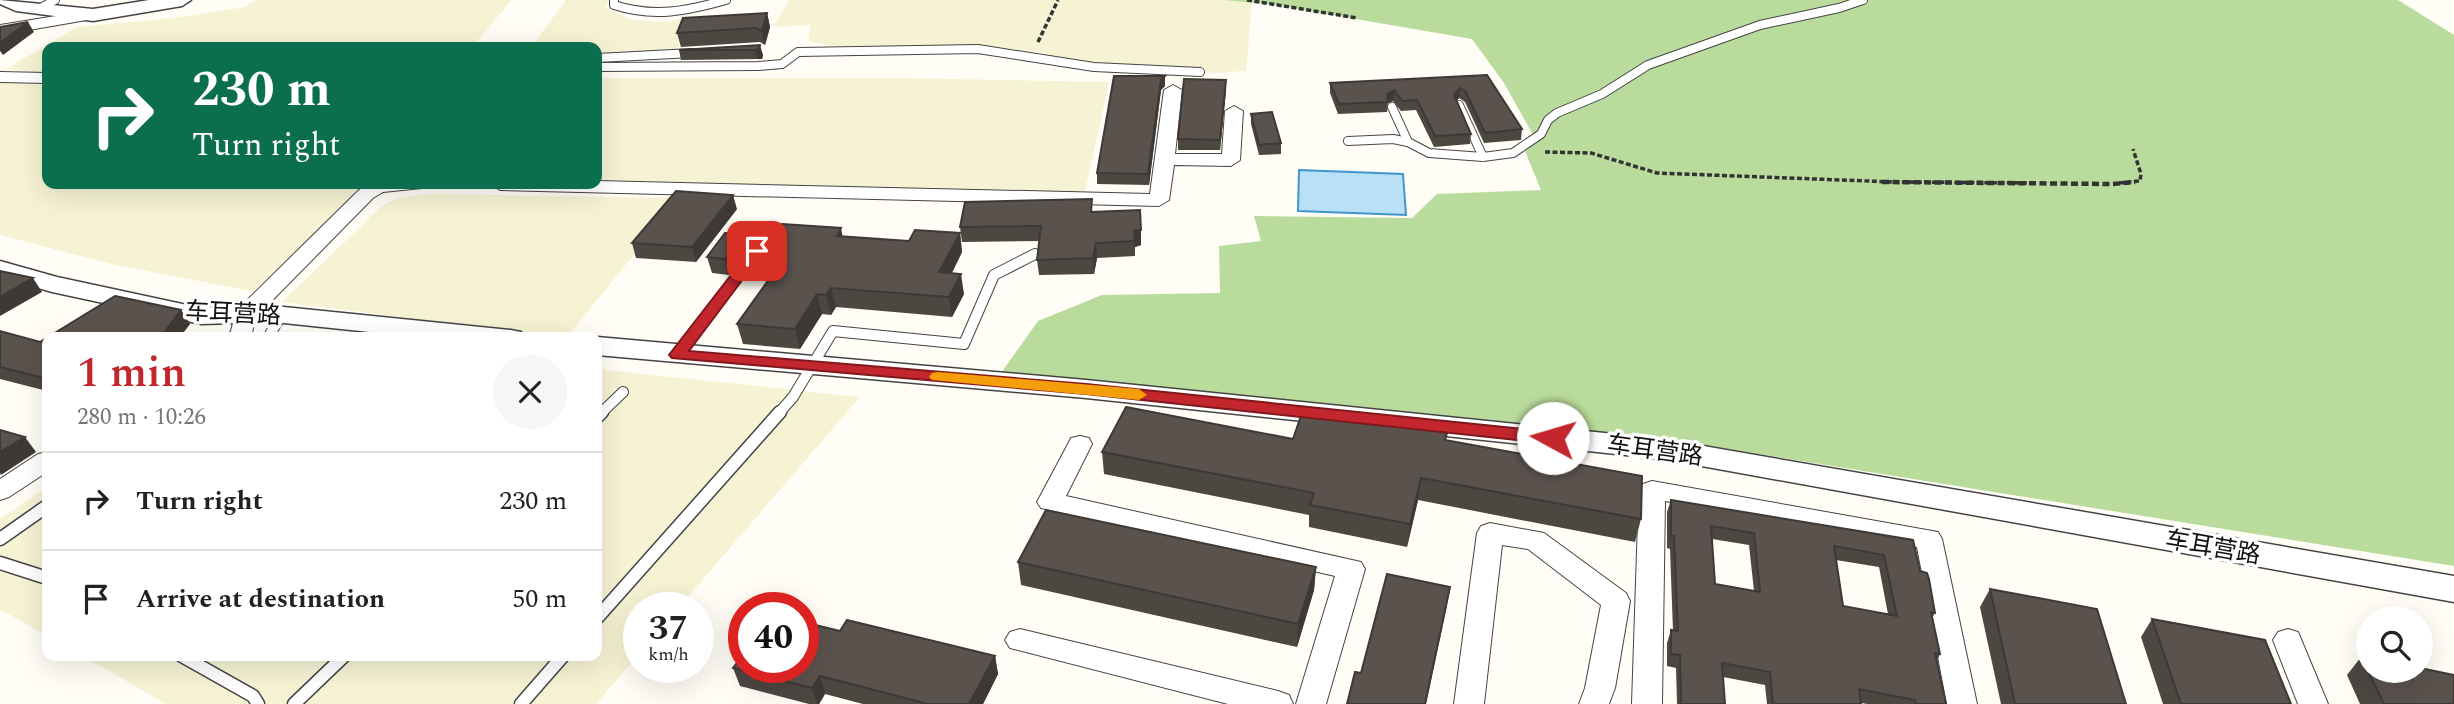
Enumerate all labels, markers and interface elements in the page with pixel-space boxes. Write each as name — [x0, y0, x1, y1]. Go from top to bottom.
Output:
text: 230 m — [192, 53, 331, 128]
icon: right — [77, 70, 168, 161]
text: Turn right — [192, 121, 340, 170]
pin — [727, 221, 787, 281]
icon: arrive — [738, 232, 776, 270]
street label: 车耳营路 — [184, 294, 282, 334]
text: 1 min — [77, 342, 186, 405]
button: close — [493, 355, 567, 429]
text: 280 m · 10:26 — [77, 400, 206, 435]
position arrow — [1516, 401, 1590, 475]
street label: 车耳营路 — [1605, 426, 1705, 475]
text: Turn right — [136, 481, 263, 521]
text: 230 m — [499, 481, 567, 521]
icon: right — [77, 482, 115, 520]
street label: 车耳营路 — [2162, 522, 2263, 574]
text: Arrive at destination — [136, 579, 385, 619]
text: 50 m — [512, 579, 567, 619]
icon: arrive — [77, 580, 115, 618]
speed limit sign: 40 — [728, 592, 819, 683]
text: 37 — [649, 602, 688, 655]
map controls — [2356, 606, 2433, 683]
button: search — [2356, 606, 2433, 683]
text: km/h — [648, 641, 689, 668]

